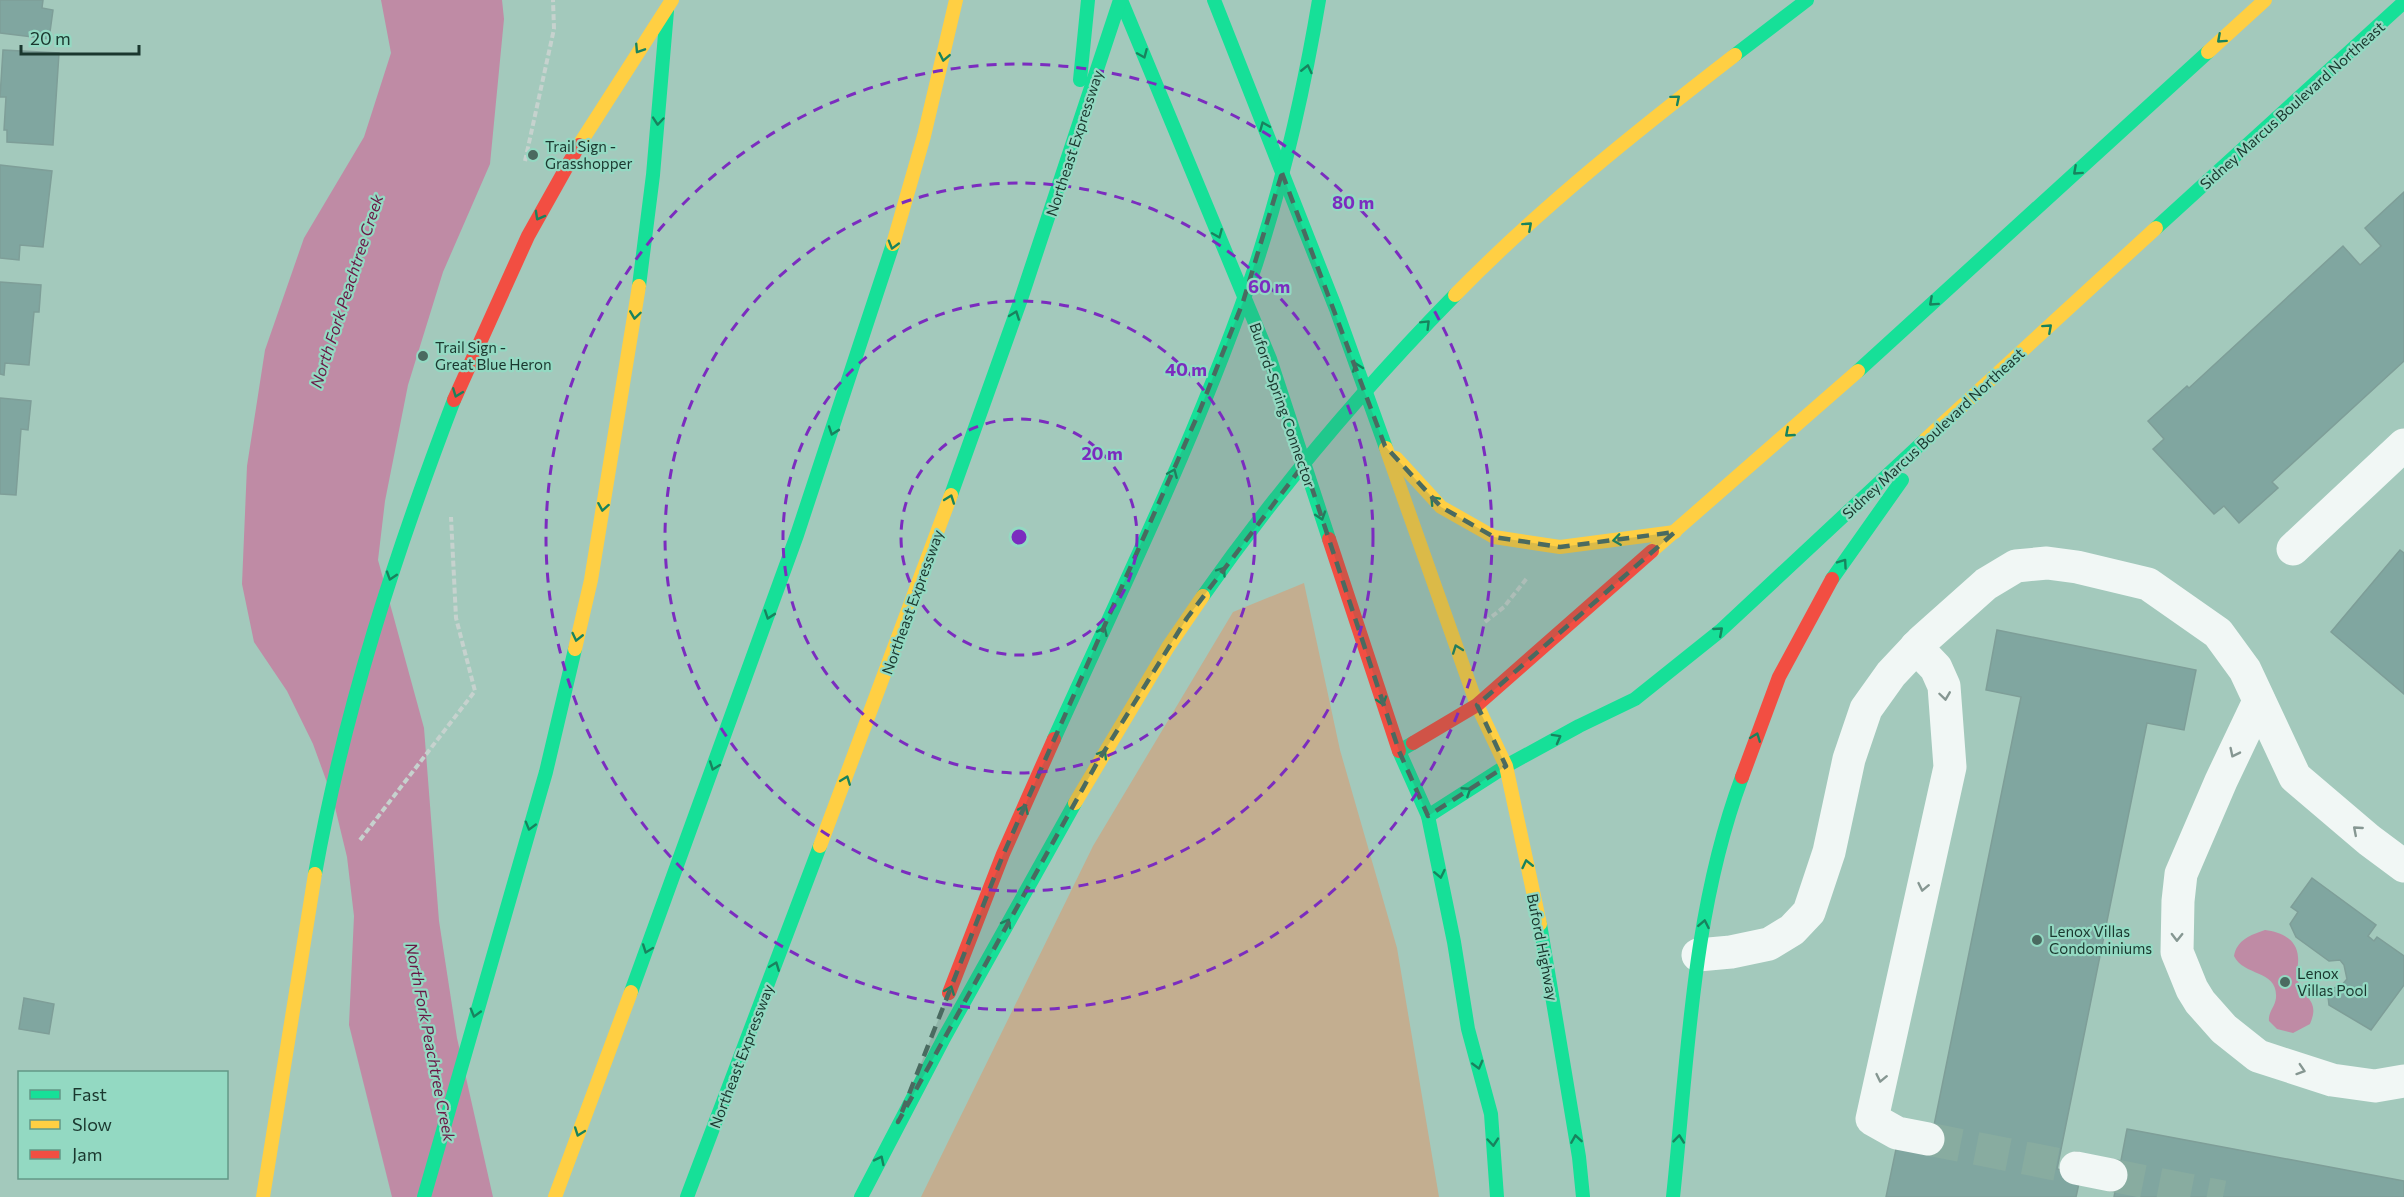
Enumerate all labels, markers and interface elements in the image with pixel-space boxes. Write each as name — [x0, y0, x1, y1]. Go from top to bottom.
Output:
street label: Sidney Marcus Boulevard Northeast — [2196, 17, 2388, 193]
scale bar — [21, 18, 140, 56]
text: 20 m — [30, 27, 71, 49]
one-way arrow — [2218, 32, 2228, 43]
one-way arrow — [636, 42, 647, 53]
one-way arrow — [1136, 48, 1148, 59]
one-way arrow — [938, 52, 951, 62]
one-way arrow — [1299, 65, 1312, 75]
street label: Northeast Expressway — [1042, 67, 1106, 218]
one-way arrow — [1669, 96, 1680, 107]
one-way arrow — [651, 117, 664, 126]
one-way arrow — [1259, 121, 1271, 132]
place label: Trail Sign - Grasshopper — [545, 137, 633, 172]
marker: Trail Sign - Grasshopper — [526, 148, 540, 162]
one-way arrow — [2074, 164, 2084, 175]
text: 80 m — [1332, 191, 1374, 213]
water label: North Fork Peachtree Creek — [306, 192, 386, 390]
one-way arrow — [535, 210, 546, 220]
one-way arrow — [1521, 222, 1532, 233]
one-way arrow — [1211, 228, 1223, 239]
one-way arrow — [888, 240, 900, 250]
text: 60 m — [1248, 275, 1290, 297]
one-way arrow — [1929, 295, 1940, 306]
one-way arrow — [630, 310, 642, 319]
one-way arrow — [1008, 310, 1021, 321]
street label: Buford-Spring Connector — [1246, 320, 1320, 490]
one-way arrow — [1418, 320, 1429, 331]
one-way arrow — [2041, 324, 2051, 335]
place label: Trail Sign - Great Blue Heron — [435, 338, 552, 373]
street label: Sidney Marcus Boulevard Northeast — [1838, 344, 2028, 522]
marker: Trail Sign - Great Blue Heron — [416, 349, 430, 363]
text: 40 m — [1165, 358, 1207, 380]
one-way arrow — [1351, 362, 1364, 373]
one-way arrow — [452, 387, 465, 397]
one-way arrow — [827, 425, 840, 436]
one-way arrow — [1785, 426, 1796, 437]
text: 20 m — [1081, 442, 1123, 464]
one-way arrow — [1166, 468, 1178, 479]
one-way arrow — [942, 494, 955, 505]
one-way arrow — [1430, 496, 1441, 506]
one-way arrow — [597, 502, 610, 512]
one-way arrow — [1314, 510, 1327, 521]
street label: Northeast Expressway — [877, 527, 947, 677]
centre of rings — [1009, 527, 1029, 547]
one-way arrow — [1612, 533, 1622, 545]
one-way arrow — [1836, 559, 1847, 570]
one-way arrow — [1215, 567, 1226, 578]
one-way arrow — [386, 570, 398, 581]
one-way arrow — [763, 609, 776, 620]
one-way arrow — [1096, 627, 1108, 638]
one-way arrow — [1712, 627, 1723, 638]
one-way arrow — [572, 632, 585, 642]
one-way arrow — [1452, 644, 1465, 655]
one-way arrow — [1939, 691, 1951, 700]
one-way arrow — [1375, 695, 1387, 706]
one-way arrow — [1749, 732, 1761, 743]
one-way arrow — [1551, 734, 1562, 745]
one-way arrow — [2230, 747, 2241, 758]
one-way arrow — [1096, 750, 1107, 761]
one-way arrow — [709, 761, 722, 771]
one-way arrow — [839, 775, 851, 786]
one-way arrow — [1460, 787, 1471, 798]
one-way arrow — [1016, 804, 1028, 815]
one-way arrow — [525, 820, 537, 831]
one-way arrow — [2353, 827, 2364, 838]
one-way arrow — [1521, 860, 1534, 870]
one-way arrow — [1433, 868, 1446, 878]
one-way arrow — [1917, 882, 1930, 892]
street label: Buford Highway — [1524, 892, 1562, 1002]
one-way arrow — [1000, 919, 1011, 930]
one-way arrow — [1697, 920, 1710, 930]
place label: Lenox Villas Condominiums — [2049, 922, 2152, 957]
marker: Lenox Villas Condominiums — [2030, 933, 2044, 947]
one-way arrow — [2171, 933, 2183, 942]
water label: North Fork Peachtree Creek — [402, 941, 460, 1143]
one-way arrow — [641, 943, 654, 954]
one-way arrow — [768, 961, 781, 971]
place label: Lenox Villas Pool — [2297, 964, 2367, 999]
marker: Lenox Villas Pool — [2278, 975, 2292, 989]
street label: Northeast Expressway — [705, 981, 777, 1131]
one-way arrow — [943, 985, 955, 996]
one-way arrow — [470, 1007, 482, 1018]
one-way arrow — [1470, 1060, 1483, 1070]
one-way arrow — [2295, 1063, 2306, 1075]
legend — [18, 1071, 228, 1179]
one-way arrow — [1875, 1073, 1888, 1083]
text: Fast — [72, 1083, 107, 1105]
text: Slow — [72, 1113, 112, 1135]
one-way arrow — [574, 1126, 586, 1137]
one-way arrow — [1570, 1134, 1583, 1144]
one-way arrow — [1672, 1134, 1685, 1143]
one-way arrow — [1486, 1138, 1499, 1147]
text: Jam — [72, 1143, 102, 1165]
one-way arrow — [872, 1155, 884, 1166]

